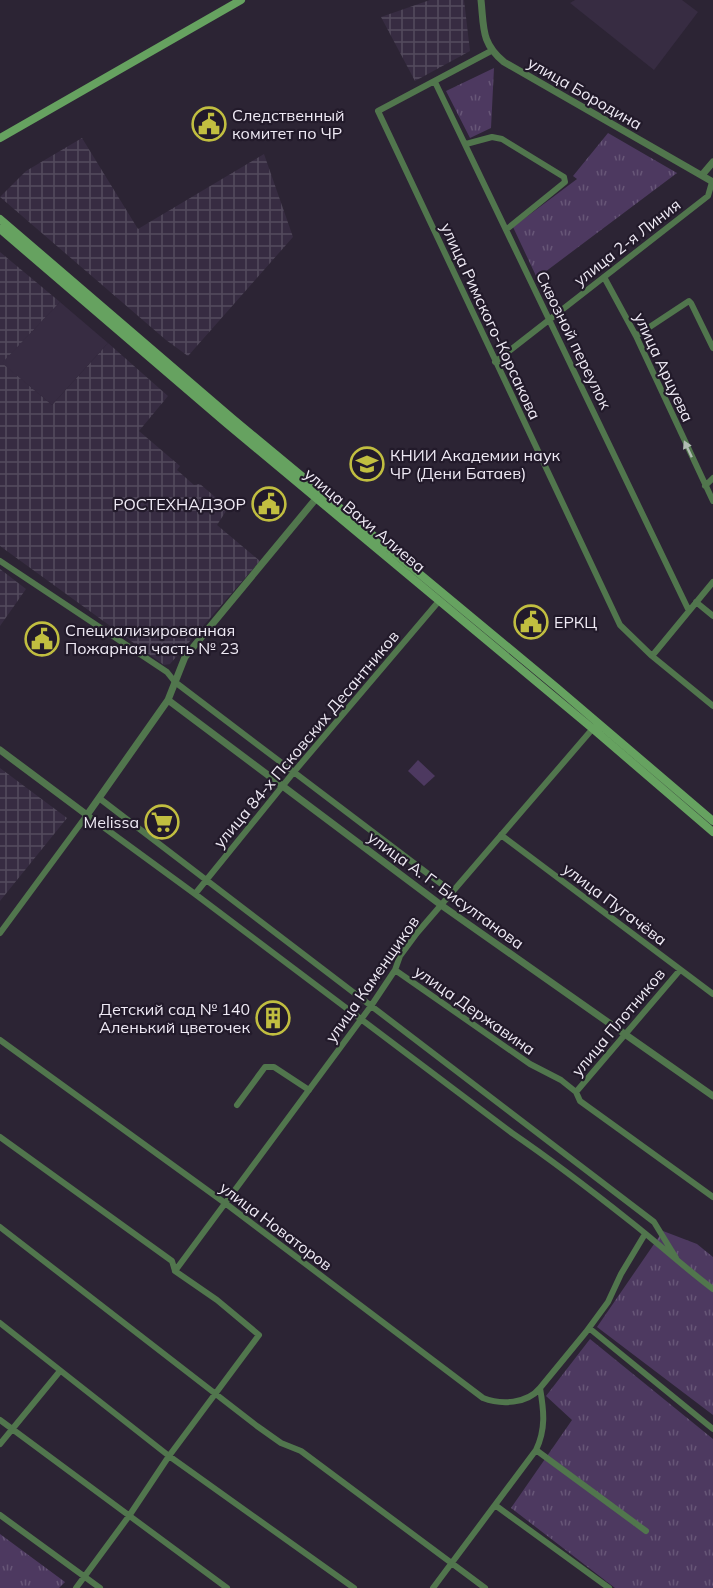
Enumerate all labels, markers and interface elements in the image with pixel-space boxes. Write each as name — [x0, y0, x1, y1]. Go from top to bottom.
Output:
street label: улица Бородина — [524, 52, 646, 134]
place label: Следственный комитет по ЧР — [232, 105, 345, 143]
public building icon: Следственный комитет по ЧР — [191, 106, 227, 142]
street label: улица 2-я Линия — [570, 194, 684, 290]
street label: улица Римского-Корсакова — [437, 219, 545, 423]
street label: Сквозной переулок — [532, 268, 616, 413]
street label: улица Арцуева — [630, 309, 698, 425]
one-way arrow — [683, 440, 692, 457]
place label: КНИИ Академии наук ЧР (Дени Батаев) — [390, 445, 561, 483]
school or university icon: КНИИ Академии наук ЧР (Дени Батаев) — [349, 446, 385, 482]
street label: улица Вахи Алиева — [300, 463, 430, 577]
public building icon: РОСТЕХНАДЗОР — [251, 486, 287, 522]
place label: РОСТЕХНАДЗОР — [113, 494, 246, 514]
public building icon: ЕРКЦ — [513, 604, 549, 640]
place label: ЕРКЦ — [554, 612, 597, 632]
place label: Специализированная Пожарная часть № 23 — [65, 620, 239, 658]
public building icon: Специализированная Пожарная часть № 23 — [24, 621, 60, 657]
street label: улица 84-х Псковских Десантников — [209, 626, 403, 852]
supermarket icon: Melissa — [144, 804, 180, 840]
place label: Melissa — [83, 812, 139, 832]
street label: улица А. Г. Бисултанова — [364, 827, 528, 953]
street label: улица Пугачёва — [559, 858, 671, 950]
street label: улица Каменщиков — [321, 912, 423, 1046]
street label: улица Державина — [411, 961, 539, 1059]
street label: улица Плотников — [567, 964, 669, 1080]
place label: Детский сад № 140 Аленький цветочек — [99, 999, 250, 1037]
building icon: Детский сад № 140 Аленький цветочек — [255, 1000, 291, 1036]
street label: улица Новаторов — [216, 1177, 336, 1275]

